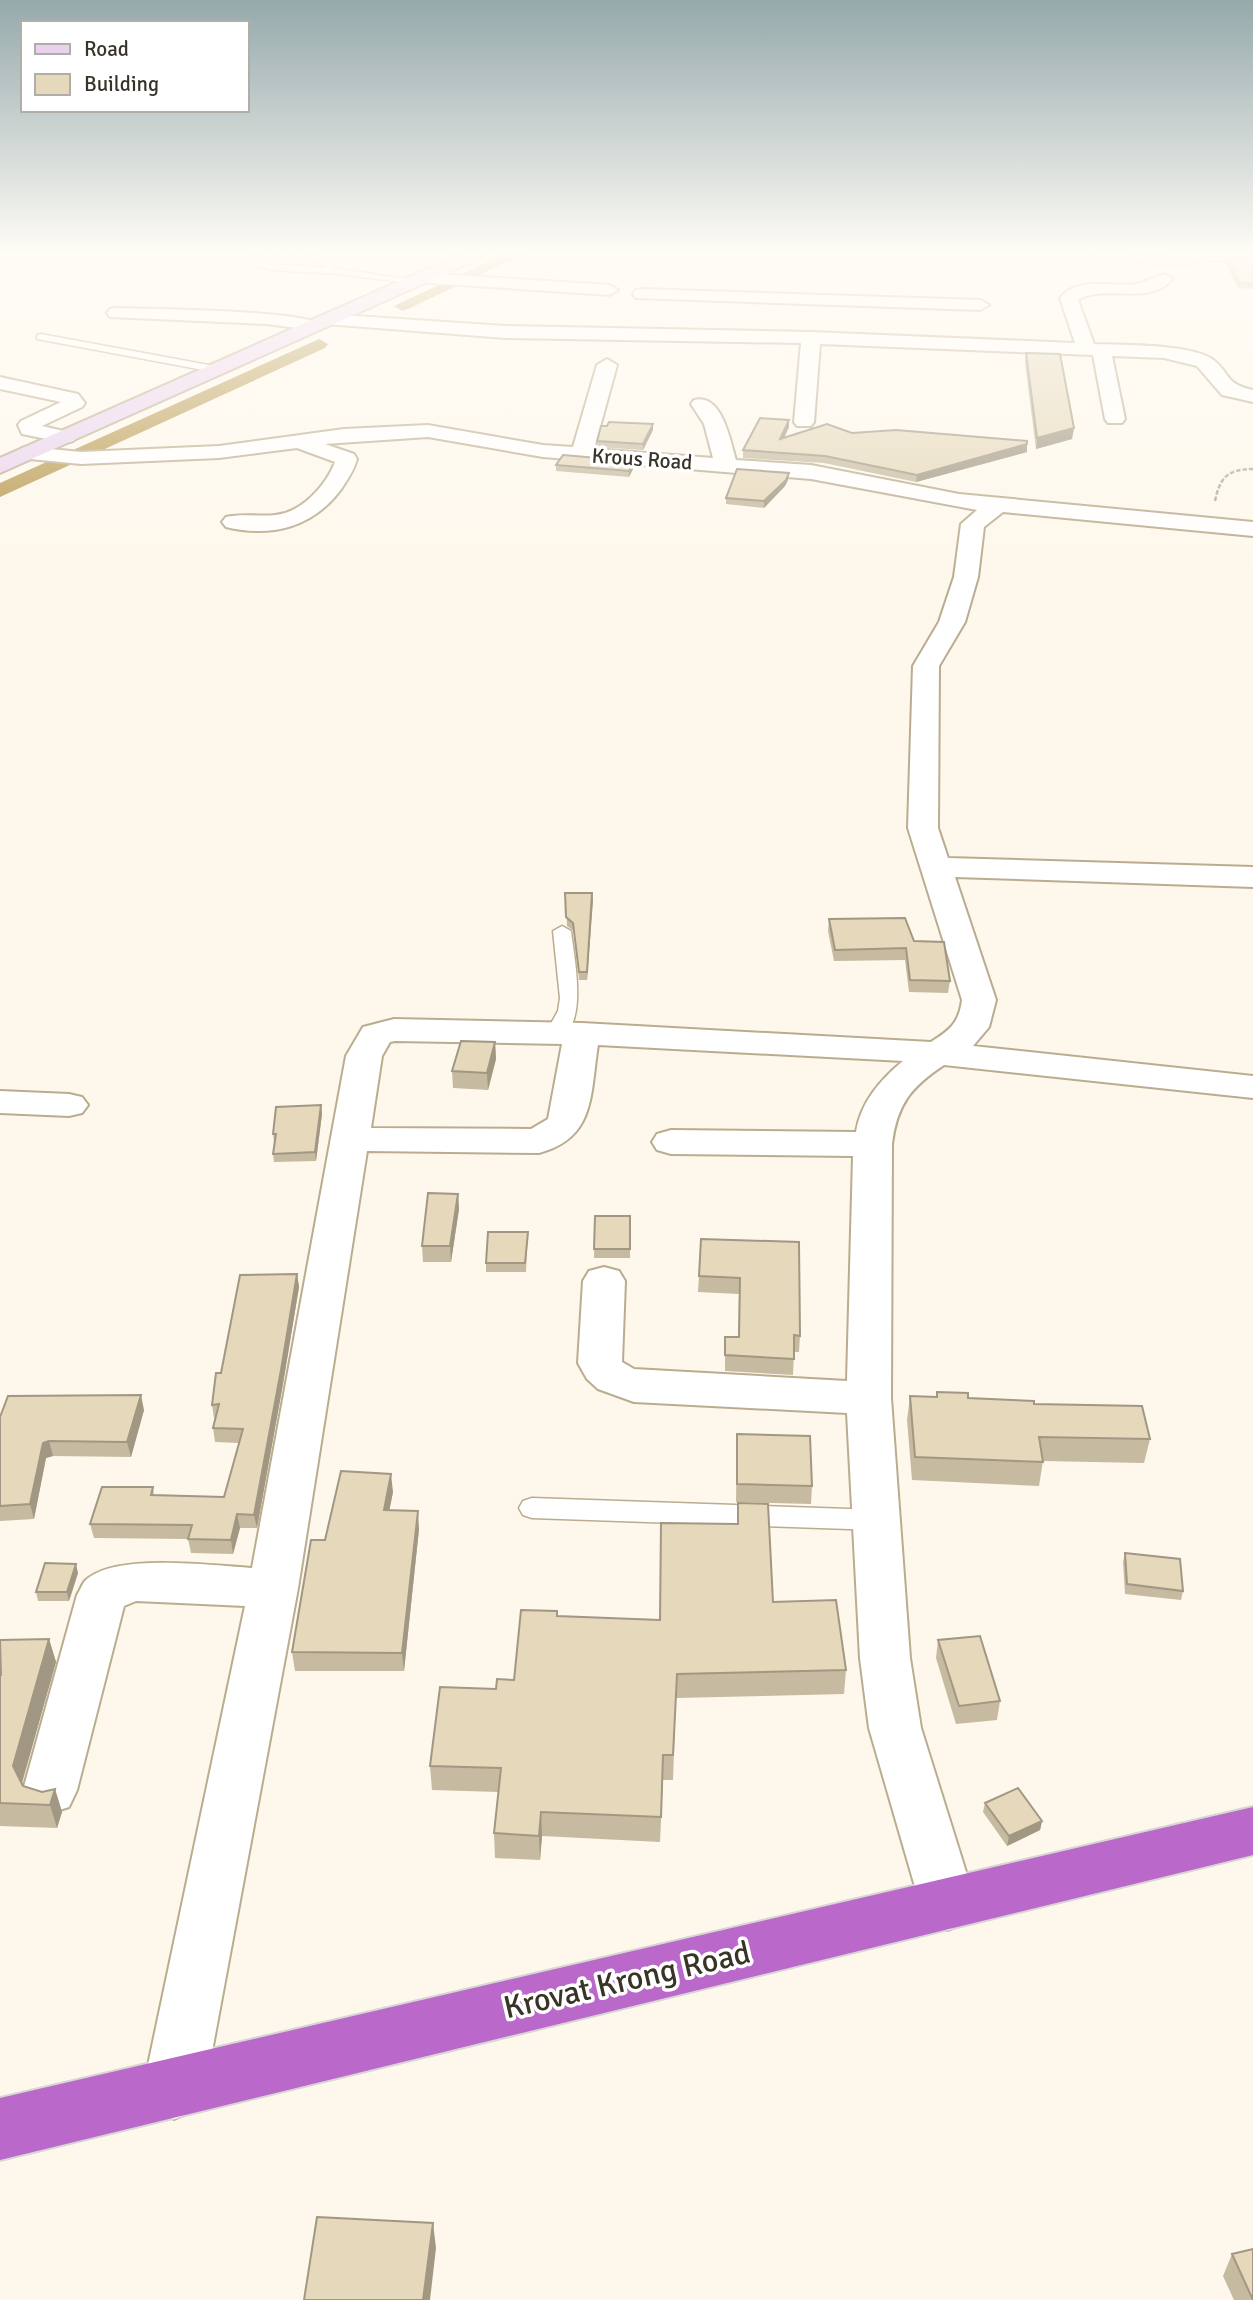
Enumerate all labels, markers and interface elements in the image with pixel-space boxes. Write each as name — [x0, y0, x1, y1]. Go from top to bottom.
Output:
legend — [21, 21, 248, 112]
text: Road — [84, 36, 129, 62]
text: Building — [84, 71, 159, 97]
street label: Krous Road — [591, 443, 693, 475]
street label: Krovat Krong Road — [500, 1933, 754, 2027]

